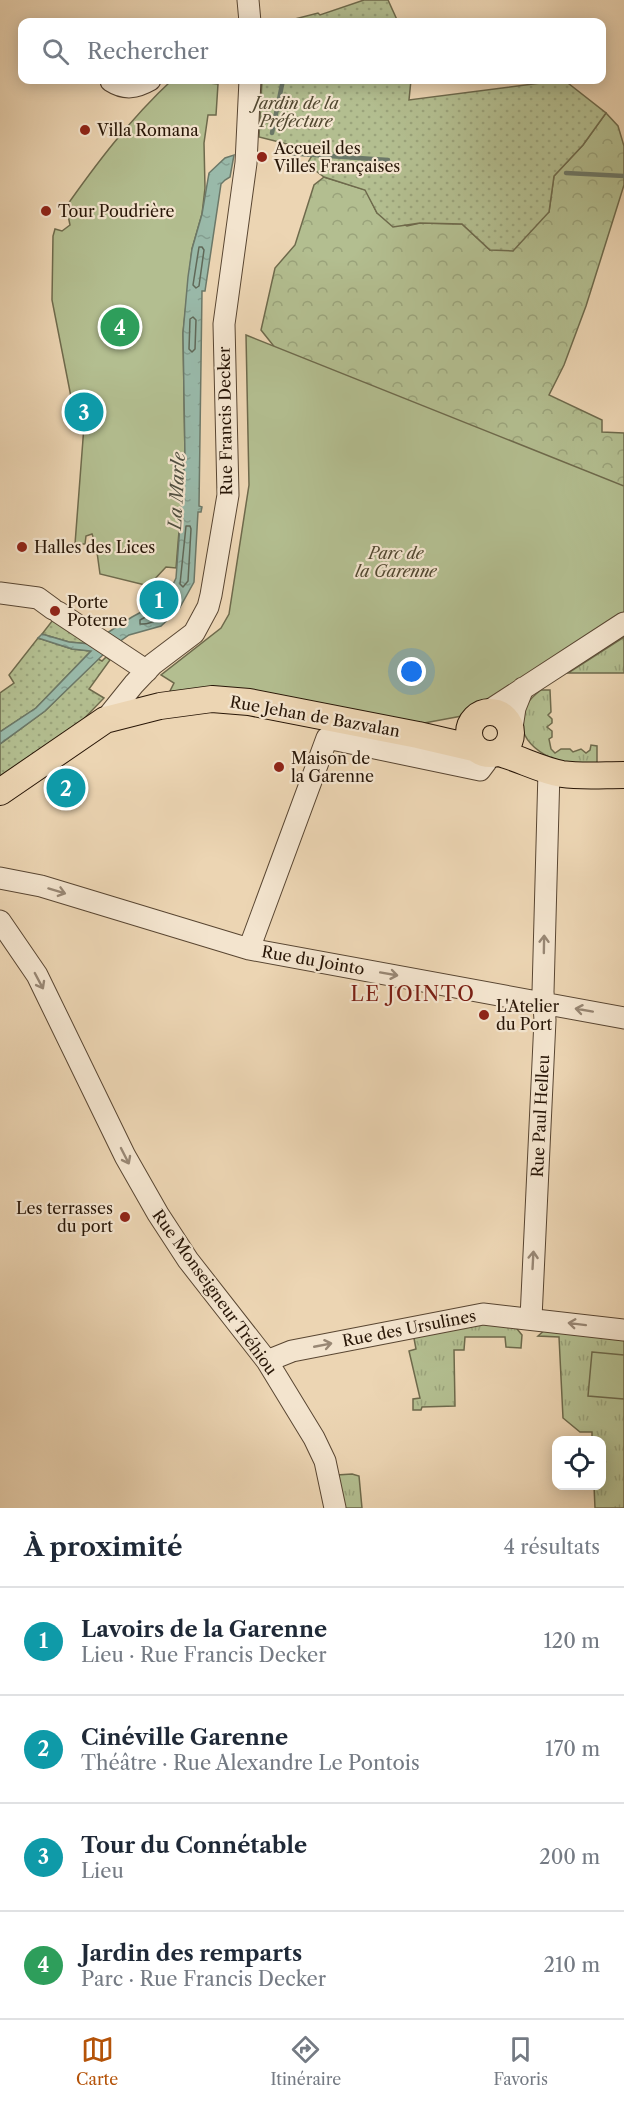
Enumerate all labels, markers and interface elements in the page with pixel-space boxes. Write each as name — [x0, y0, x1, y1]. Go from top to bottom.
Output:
search box — [18, 18, 606, 84]
icon: search — [39, 35, 72, 68]
text: Rechercher — [87, 38, 209, 65]
park label: Jardin de la Préfecture — [248, 93, 339, 131]
place label: Villa Romana — [96, 120, 199, 140]
marker: Villa Romana — [78, 123, 92, 137]
place label: Accueil des Villes Françaises — [273, 138, 400, 176]
marker: Accueil des Villes Françaises — [255, 150, 269, 164]
place label: Tour Poudrière — [58, 201, 174, 221]
marker: Tour Poudrière — [39, 204, 53, 218]
pin: 4 — [100, 304, 140, 350]
street label: Rue Francis Decker — [214, 346, 236, 496]
pin: 3 — [64, 390, 104, 434]
water label: La Marle — [164, 450, 190, 532]
place label: Halles des Lices — [34, 537, 155, 557]
marker: Halles des Lices — [15, 540, 29, 554]
park label: Parc de la Garenne — [355, 543, 438, 581]
pin: 1 — [140, 578, 178, 622]
place label: Porte Poterne — [67, 592, 127, 630]
marker: Porte Poterne — [48, 604, 62, 618]
your location — [397, 657, 426, 686]
street label: Rue Jehan de Bazvalan — [228, 691, 402, 741]
place label: Maison de la Garenne — [291, 748, 374, 786]
marker: Maison de la Garenne — [272, 760, 286, 774]
pin: 2 — [46, 766, 86, 810]
one-way arrow — [47, 886, 66, 897]
one-way arrow — [538, 935, 550, 955]
street label: Rue du Jointo — [260, 941, 366, 979]
one-way arrow — [379, 969, 399, 980]
one-way arrow — [34, 971, 45, 989]
district label: LE JOINTO — [351, 982, 475, 1006]
place label: L'Atelier du Port — [496, 996, 560, 1034]
one-way arrow — [575, 1004, 594, 1015]
marker: L'Atelier du Port — [477, 1008, 491, 1022]
street label: Rue Paul Helleu — [527, 1054, 553, 1178]
one-way arrow — [120, 1146, 131, 1164]
place label: Les terrasses du port — [16, 1198, 113, 1236]
street label: Rue Monseigneur Tréhiou — [148, 1205, 282, 1379]
marker: Les terrasses du port — [118, 1210, 132, 1224]
one-way arrow — [528, 1250, 539, 1270]
street label: Rue des Ursulines — [340, 1305, 478, 1351]
one-way arrow — [568, 1318, 588, 1329]
one-way arrow — [313, 1339, 332, 1350]
map controls — [552, 1436, 606, 1490]
button: locate — [552, 1436, 606, 1490]
text: À proximité — [24, 1531, 183, 1563]
text: 4 résultats — [503, 1535, 600, 1559]
text: Lavoirs de la Garenne — [81, 1616, 327, 1643]
text: 1 — [39, 1629, 48, 1653]
text: 120 m — [543, 1629, 600, 1653]
text: Lieu · Rue Francis Decker — [81, 1643, 327, 1667]
text: Cinéville Garenne — [81, 1724, 288, 1751]
text: 2 — [38, 1737, 49, 1761]
text: 170 m — [545, 1737, 600, 1761]
text: Théâtre · Rue Alexandre Le Pontois — [81, 1751, 420, 1775]
text: Tour du Connétable — [81, 1832, 307, 1859]
text: 3 — [38, 1845, 49, 1869]
text: 200 m — [539, 1845, 600, 1869]
text: Lieu — [81, 1859, 124, 1883]
text: Jardin des remparts — [81, 1940, 302, 1967]
text: 4 — [38, 1953, 49, 1977]
text: 210 m — [543, 1953, 600, 1977]
text: Parc · Rue Francis Decker — [81, 1967, 326, 1991]
tab: Carte — [76, 2033, 118, 2089]
tab: Itinéraire — [270, 2033, 341, 2089]
tab: Favoris — [493, 2033, 548, 2089]

